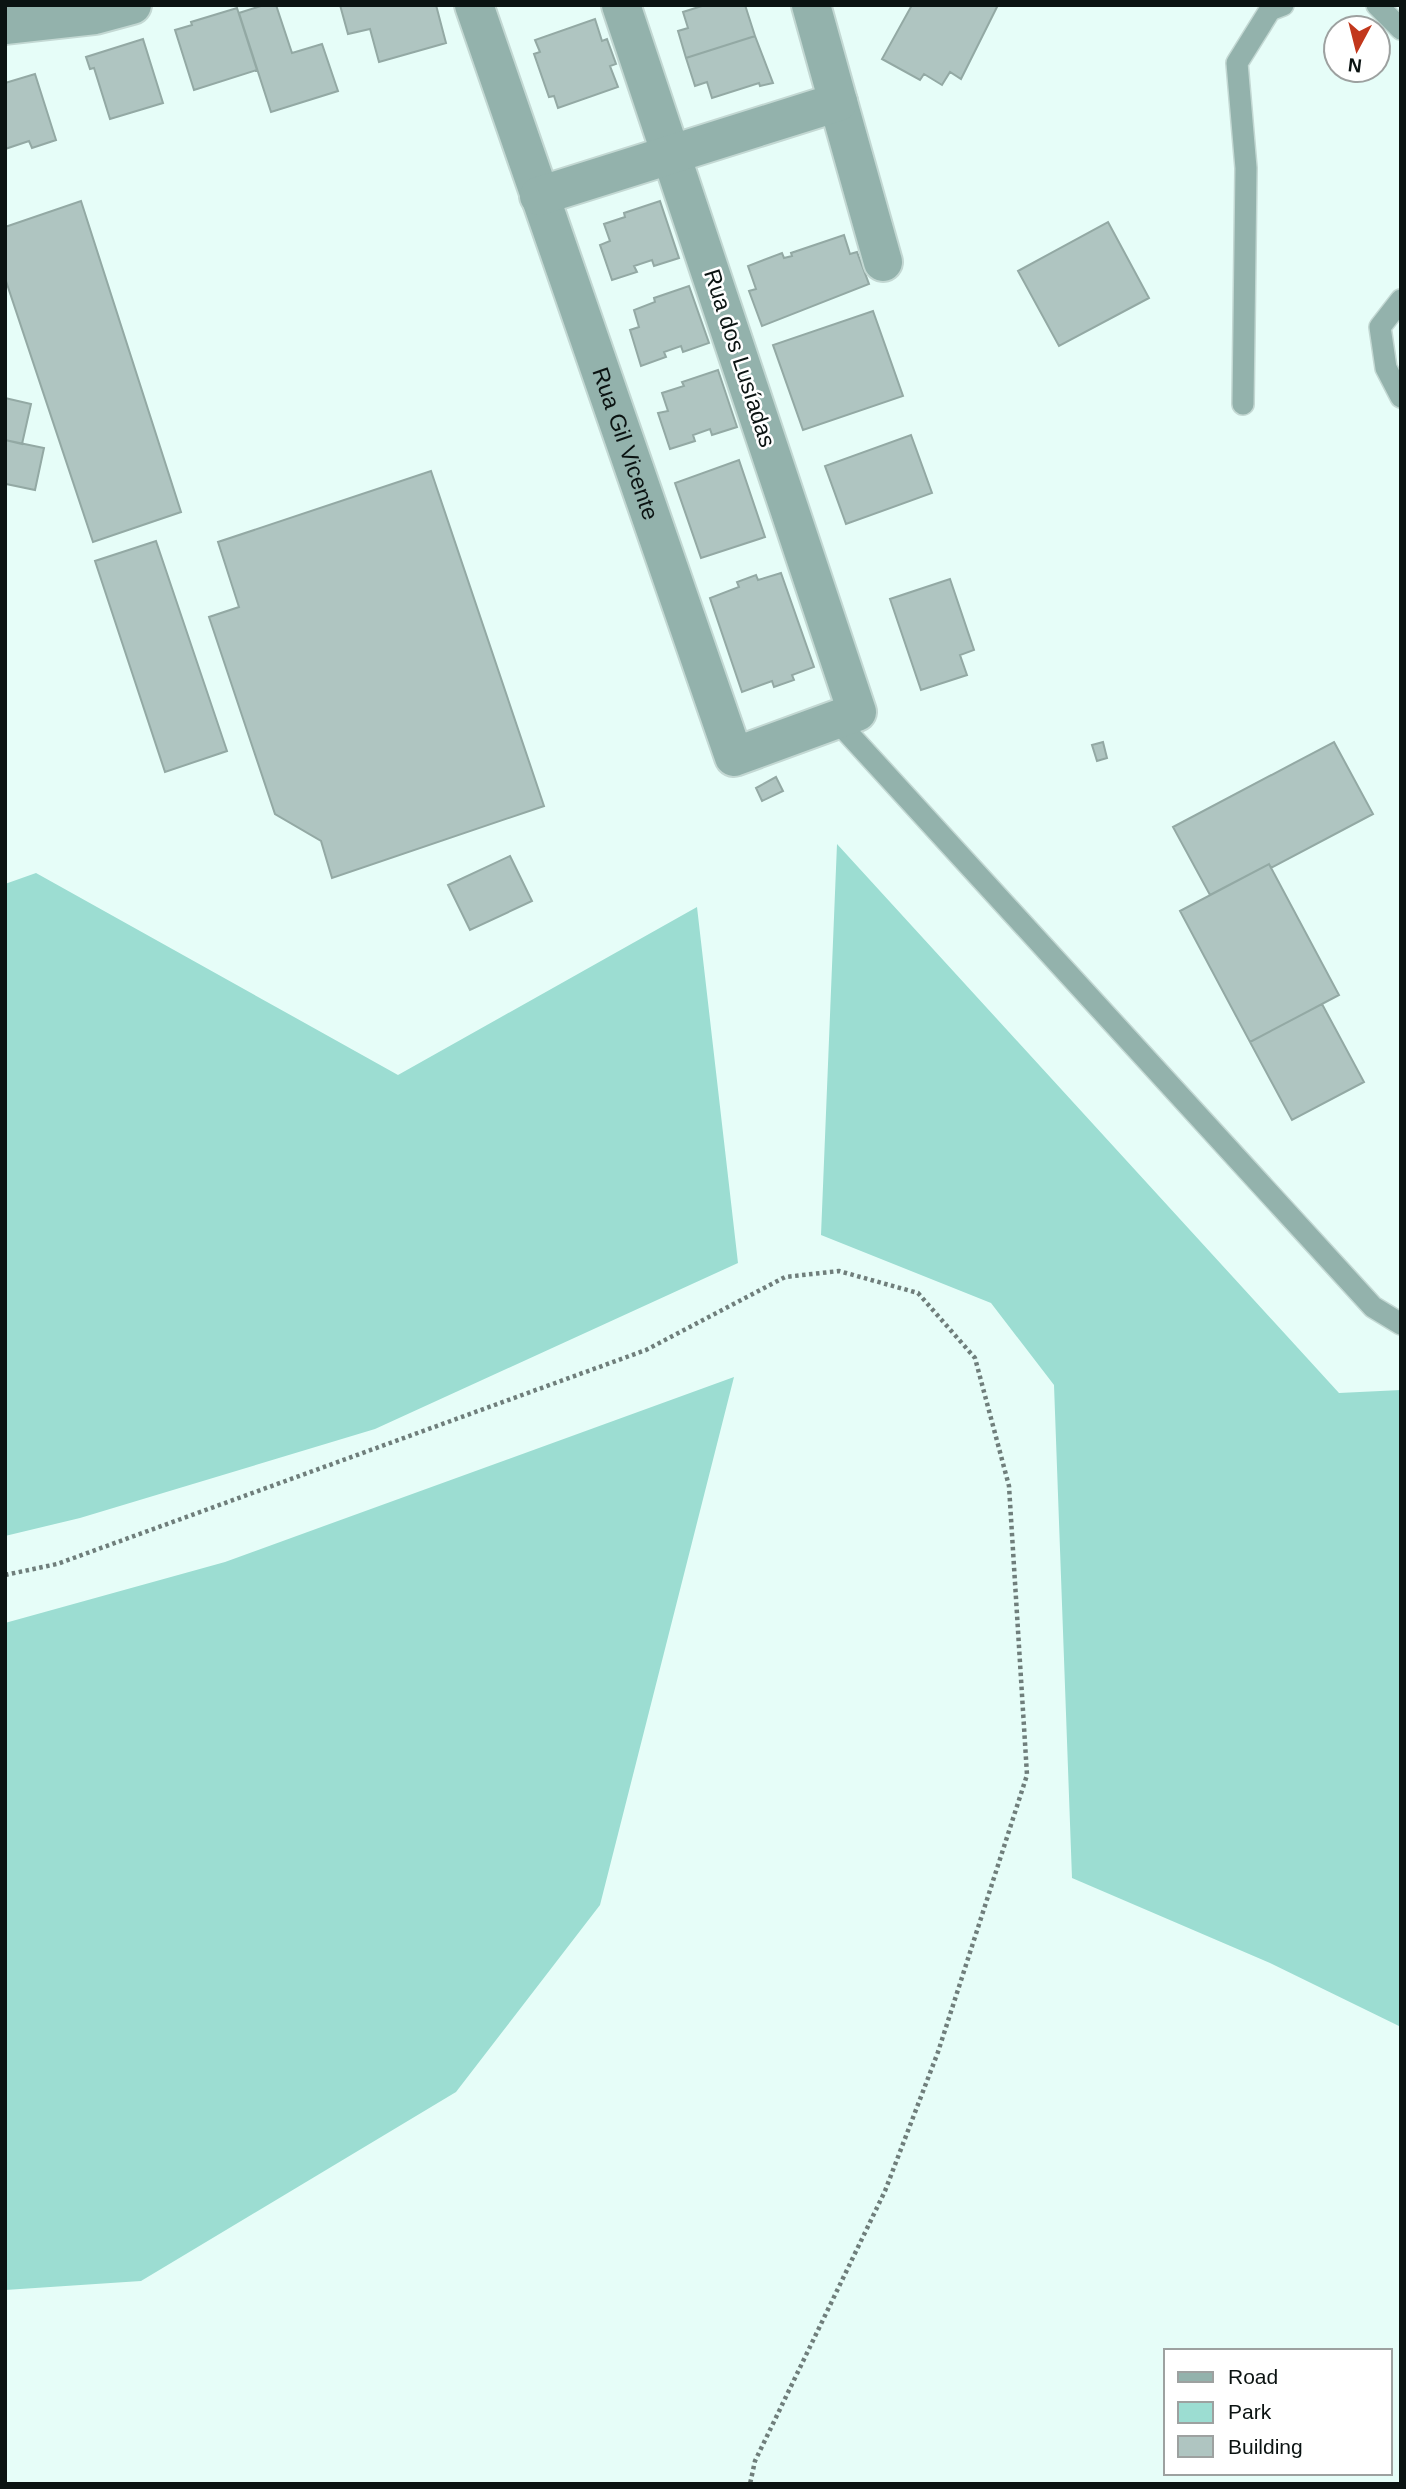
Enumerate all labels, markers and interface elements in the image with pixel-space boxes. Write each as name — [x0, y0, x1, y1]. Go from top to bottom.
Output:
north arrow — [1322, 14, 1392, 84]
text: N — [1347, 54, 1363, 77]
street label: Rua dos Lusíadas — [699, 266, 781, 450]
street label: Rua Gil Vicente — [587, 364, 664, 523]
legend — [1164, 2349, 1392, 2475]
text: Road — [1228, 2365, 1278, 2388]
text: Park — [1228, 2400, 1272, 2423]
text: Building — [1228, 2435, 1303, 2458]

